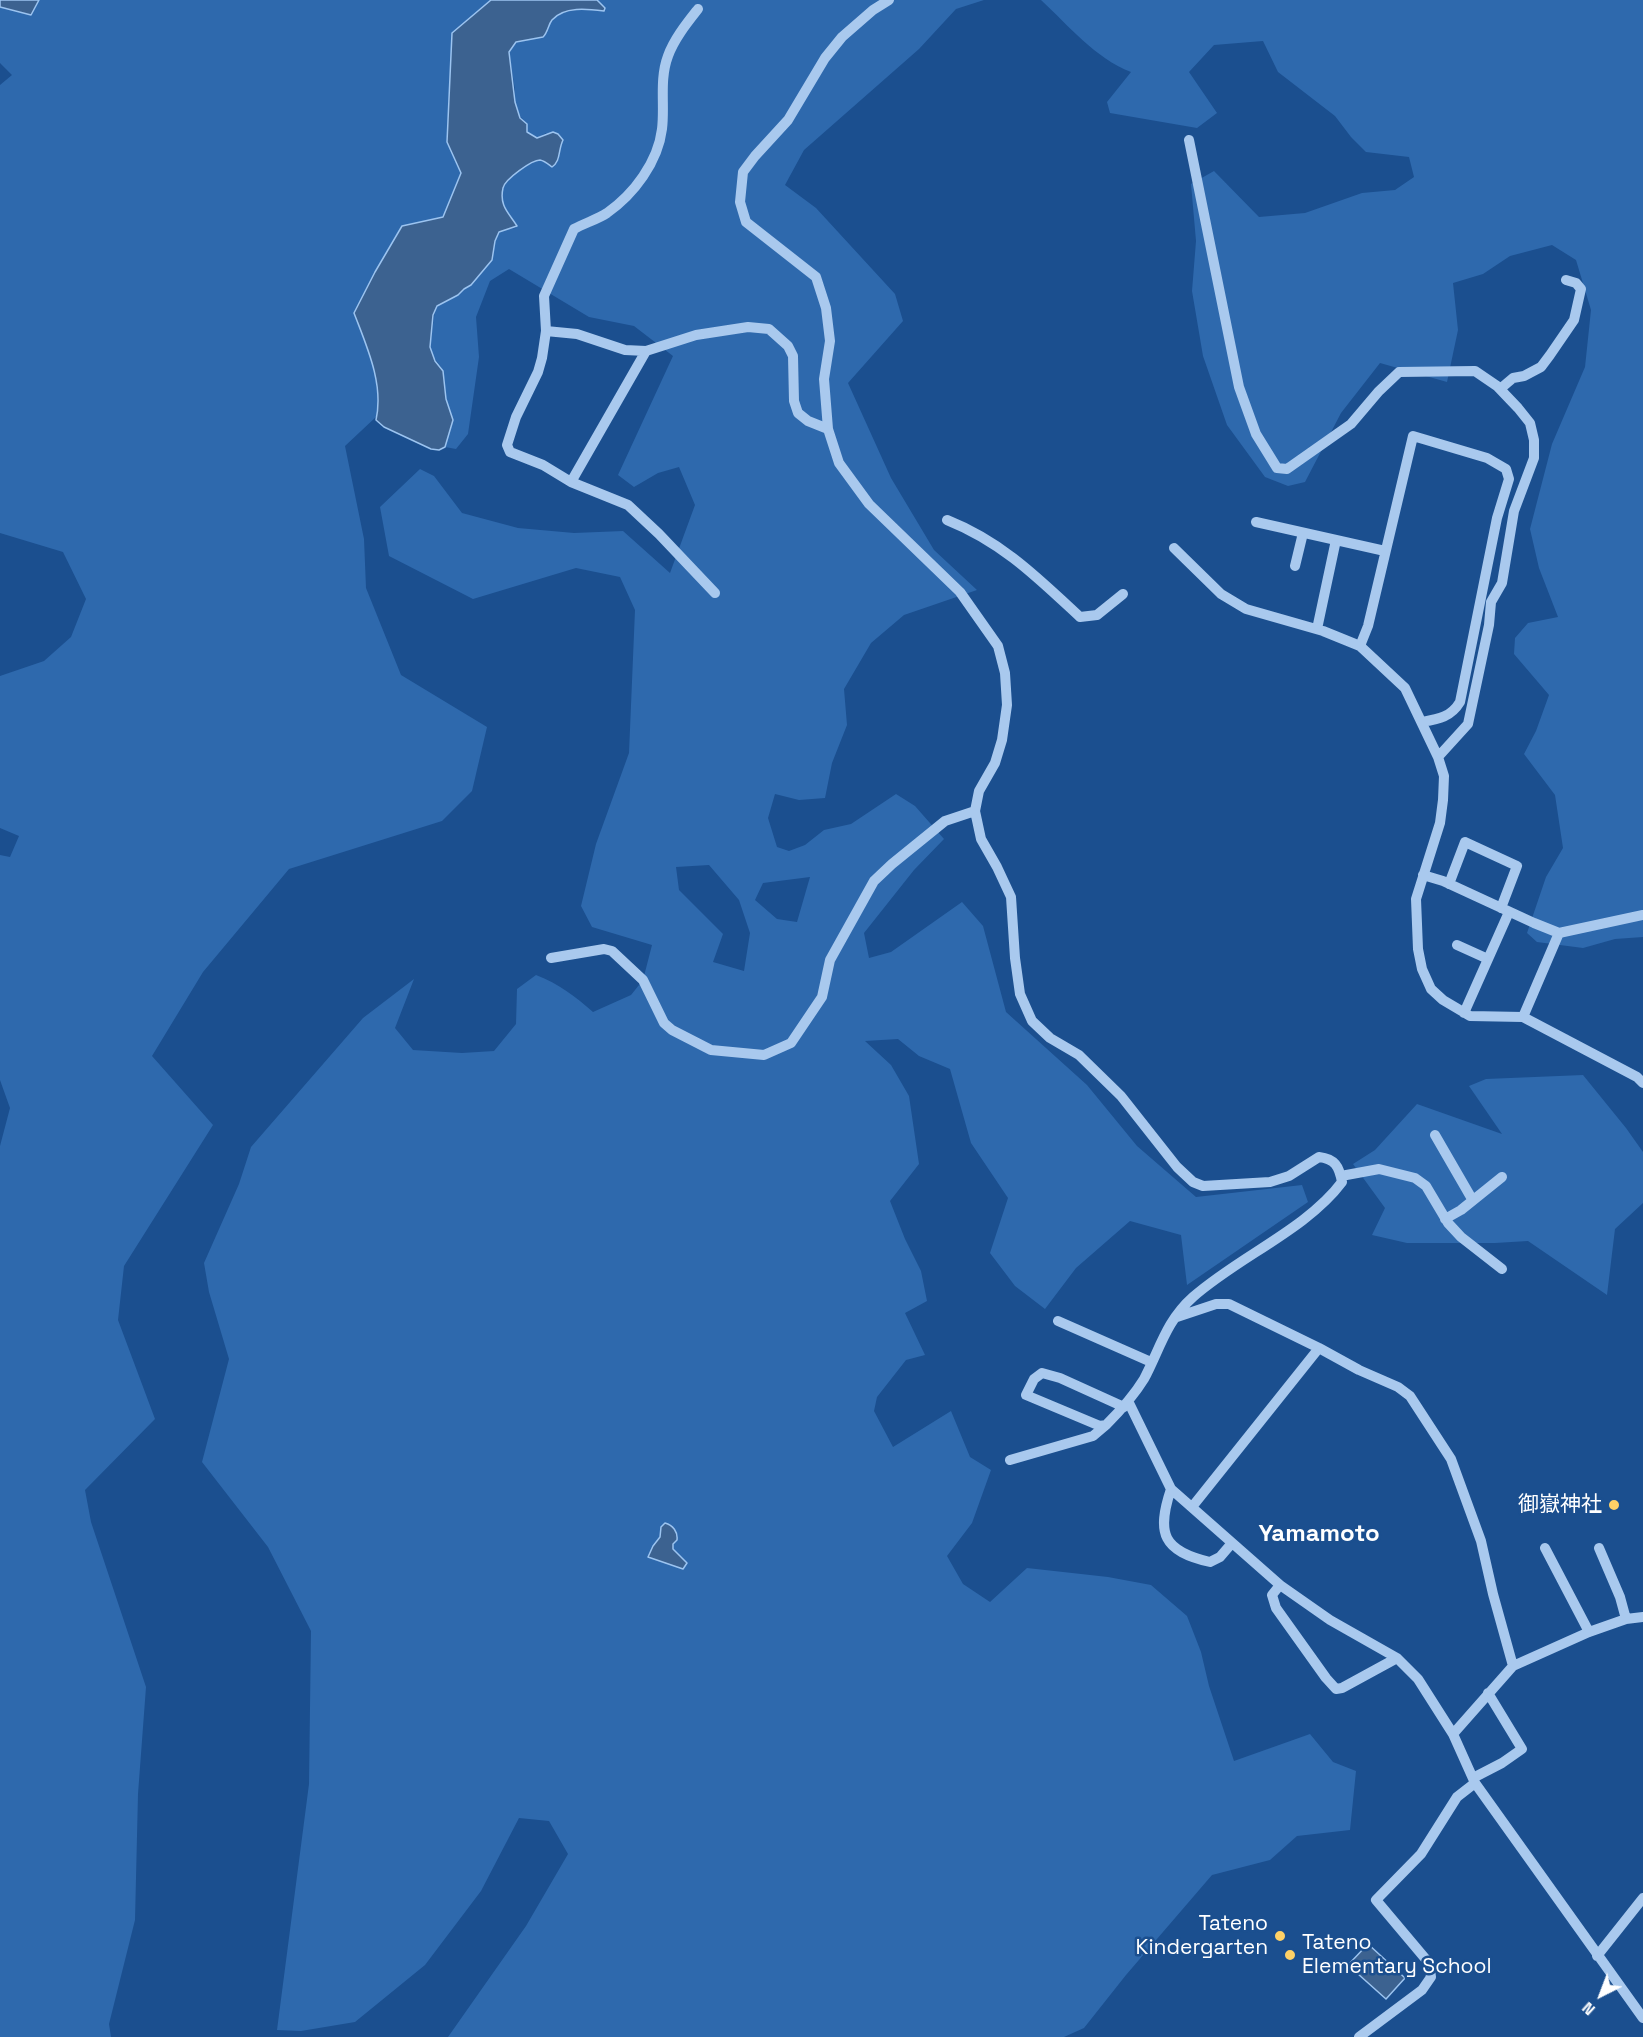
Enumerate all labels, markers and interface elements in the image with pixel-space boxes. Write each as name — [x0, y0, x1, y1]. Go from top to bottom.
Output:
place label: 御嶽神社 — [1518, 1492, 1602, 1518]
marker: 御嶽神社 — [1607, 1498, 1621, 1512]
district label: Yamamoto — [1258, 1520, 1380, 1548]
place label: Tateno Kindergarten — [1136, 1911, 1268, 1961]
marker: Tateno Kindergarten — [1273, 1929, 1287, 1943]
place label: Tateno Elementary School — [1302, 1930, 1492, 1980]
marker: Tateno Elementary School — [1283, 1948, 1297, 1962]
north arrow — [1571, 1965, 1631, 2025]
text: N — [1578, 1997, 1600, 2020]

